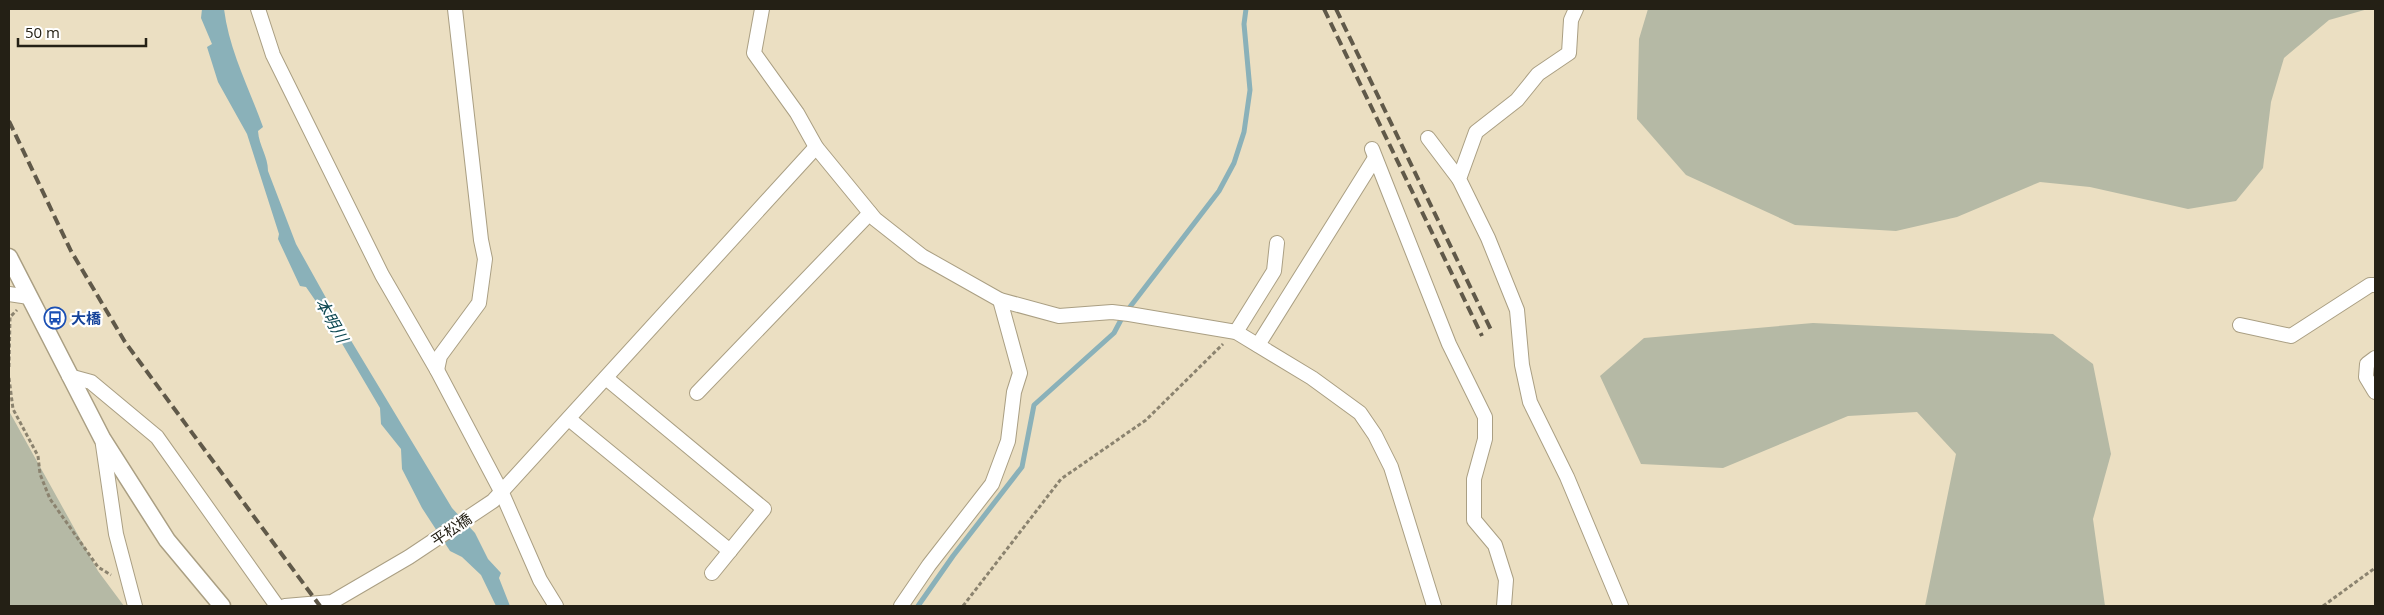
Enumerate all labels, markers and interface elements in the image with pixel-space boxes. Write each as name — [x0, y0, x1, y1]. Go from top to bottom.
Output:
scale bar — [18, 15, 145, 47]
text: 50 m — [25, 22, 60, 42]
water label: 本明川 — [311, 294, 354, 348]
bus stop icon: 大橋 — [43, 306, 67, 330]
place label: 大橋 — [71, 308, 102, 328]
street label: 平松橋 — [427, 508, 475, 550]

